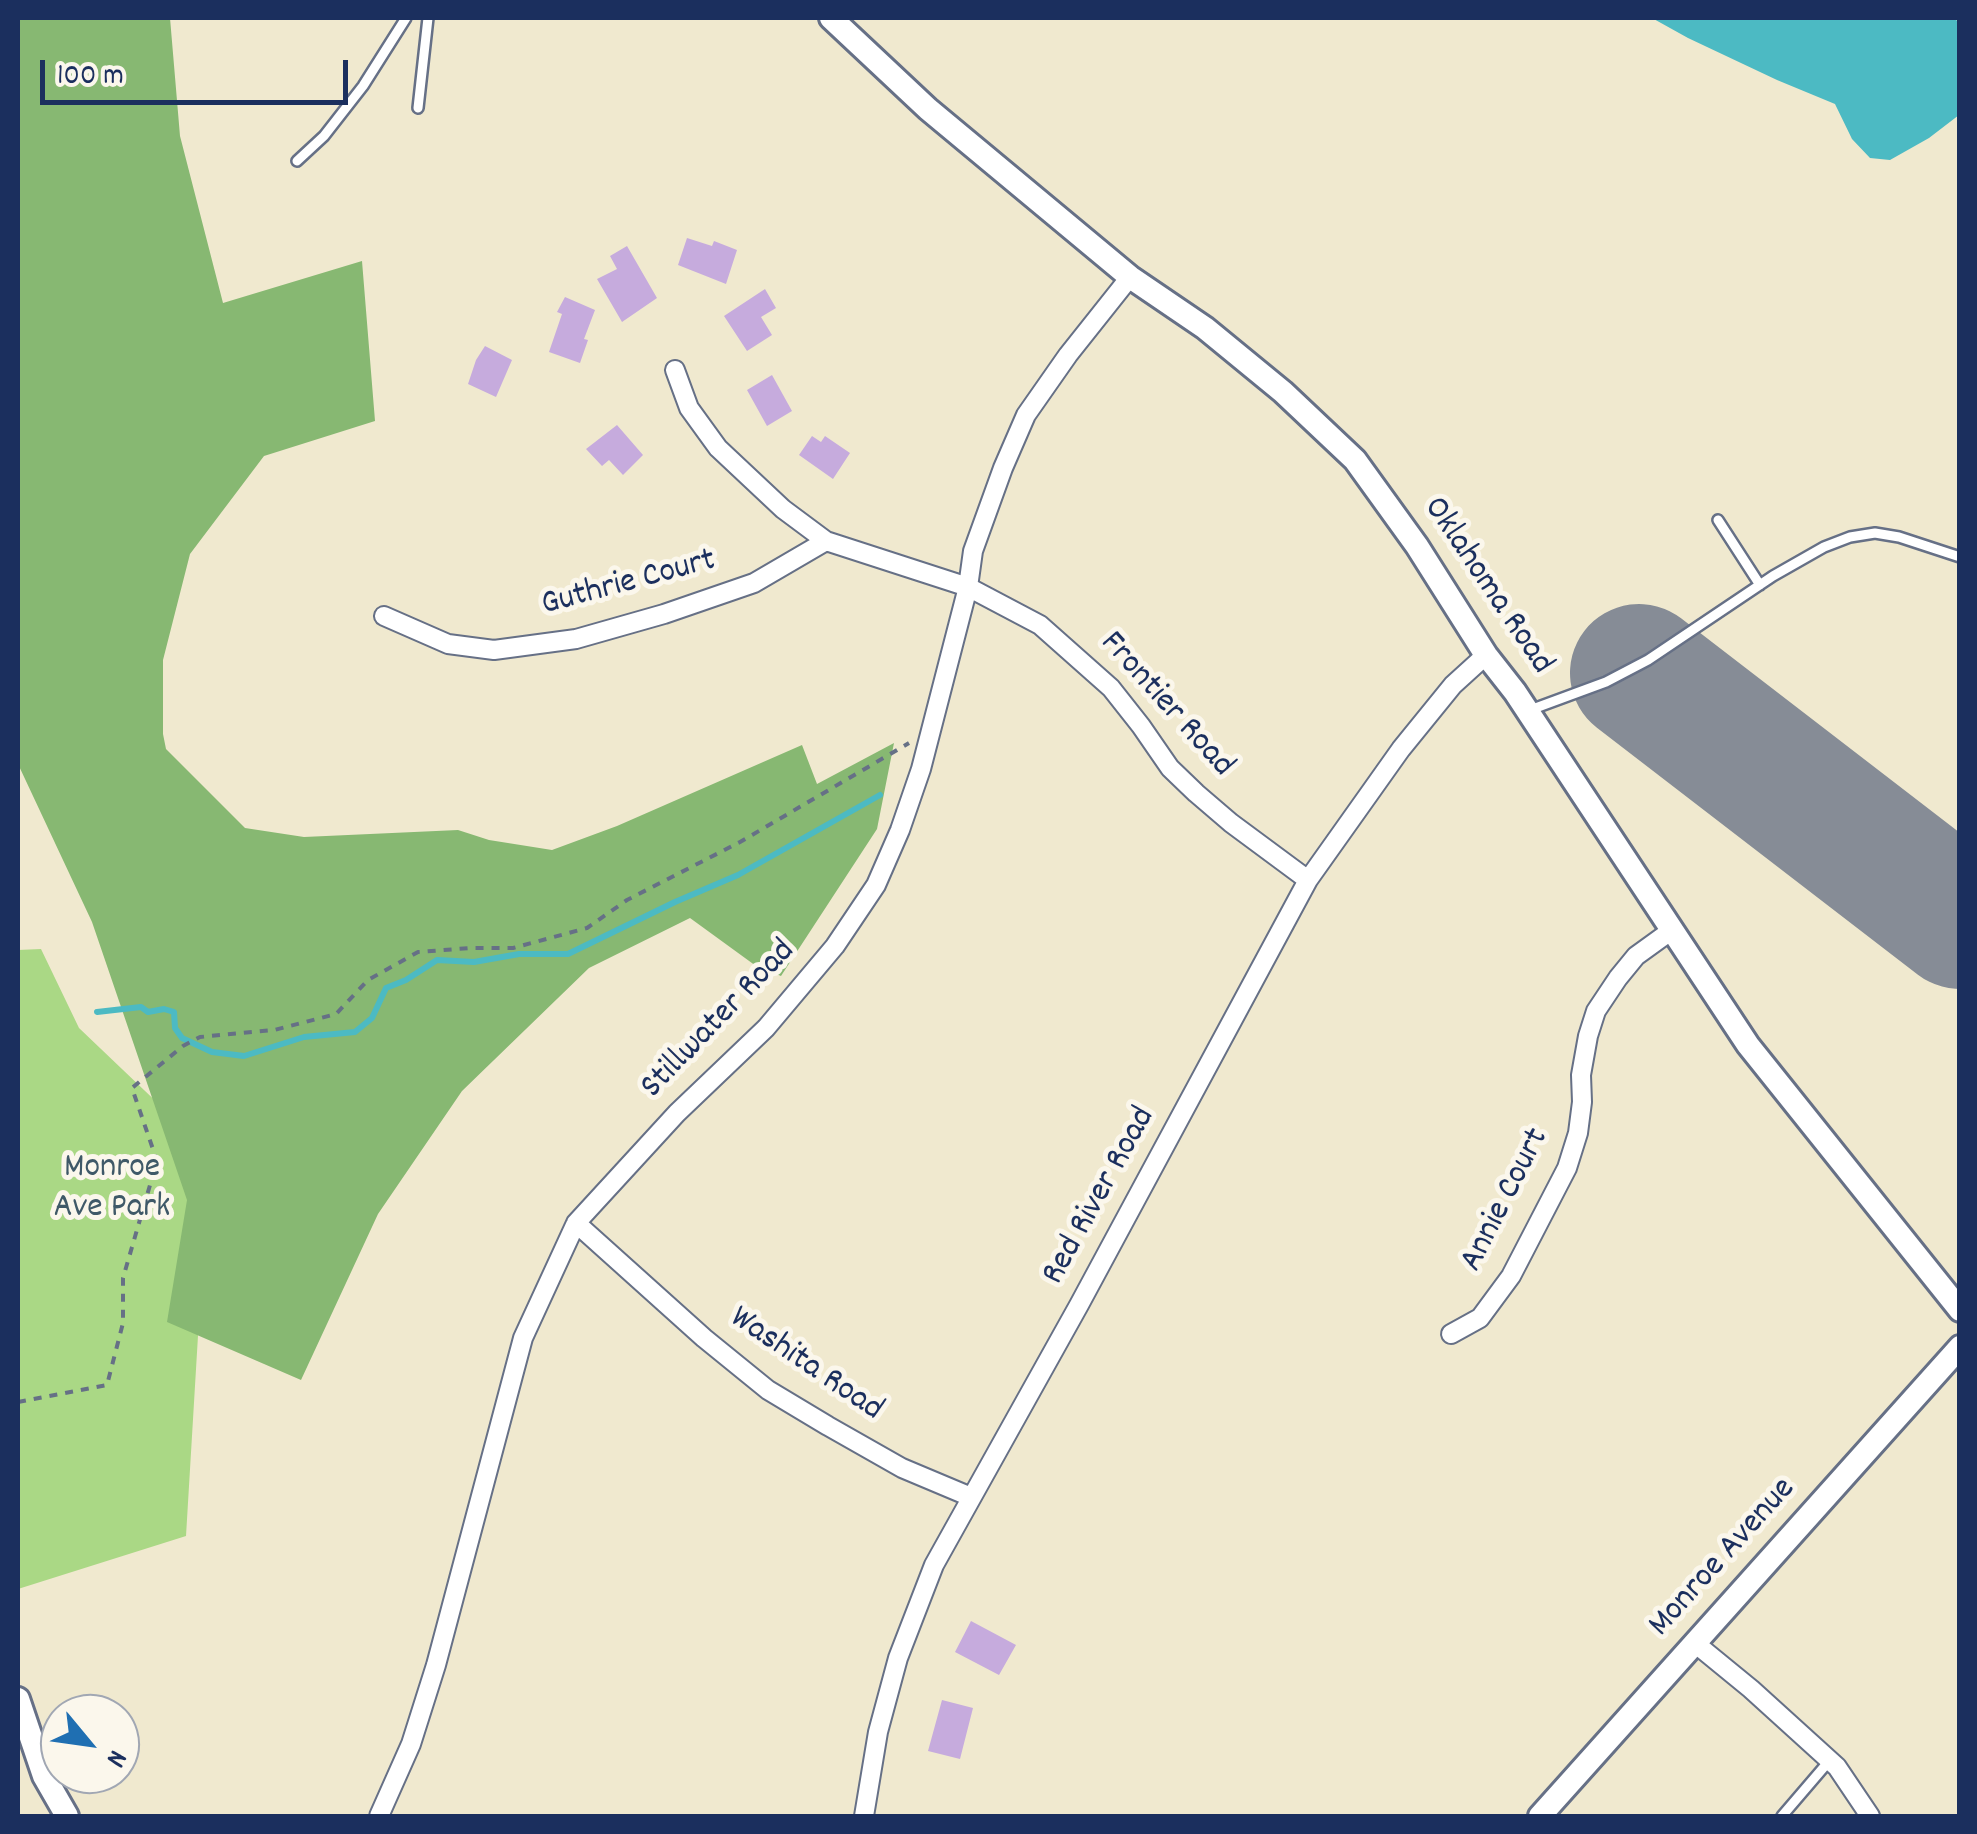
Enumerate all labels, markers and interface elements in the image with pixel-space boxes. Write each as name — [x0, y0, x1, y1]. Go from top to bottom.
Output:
scale bar — [45, 40, 352, 102]
text: 100 m — [57, 56, 124, 99]
street label: Oklahoma Road — [1411, 490, 1561, 684]
street label: Guthrie Court — [537, 542, 721, 628]
street label: Frontier Road — [1089, 625, 1241, 787]
street label: Stillwater Road — [634, 933, 806, 1109]
street label: Red River Road — [1035, 1101, 1167, 1293]
street label: Annie Court — [1453, 1122, 1561, 1280]
park label: Monroe Ave Park — [54, 1149, 170, 1231]
street label: Washita Road — [720, 1299, 890, 1433]
street label: Monroe Avenue — [1641, 1471, 1807, 1647]
north arrow — [40, 1694, 140, 1794]
text: N — [94, 1742, 135, 1773]

